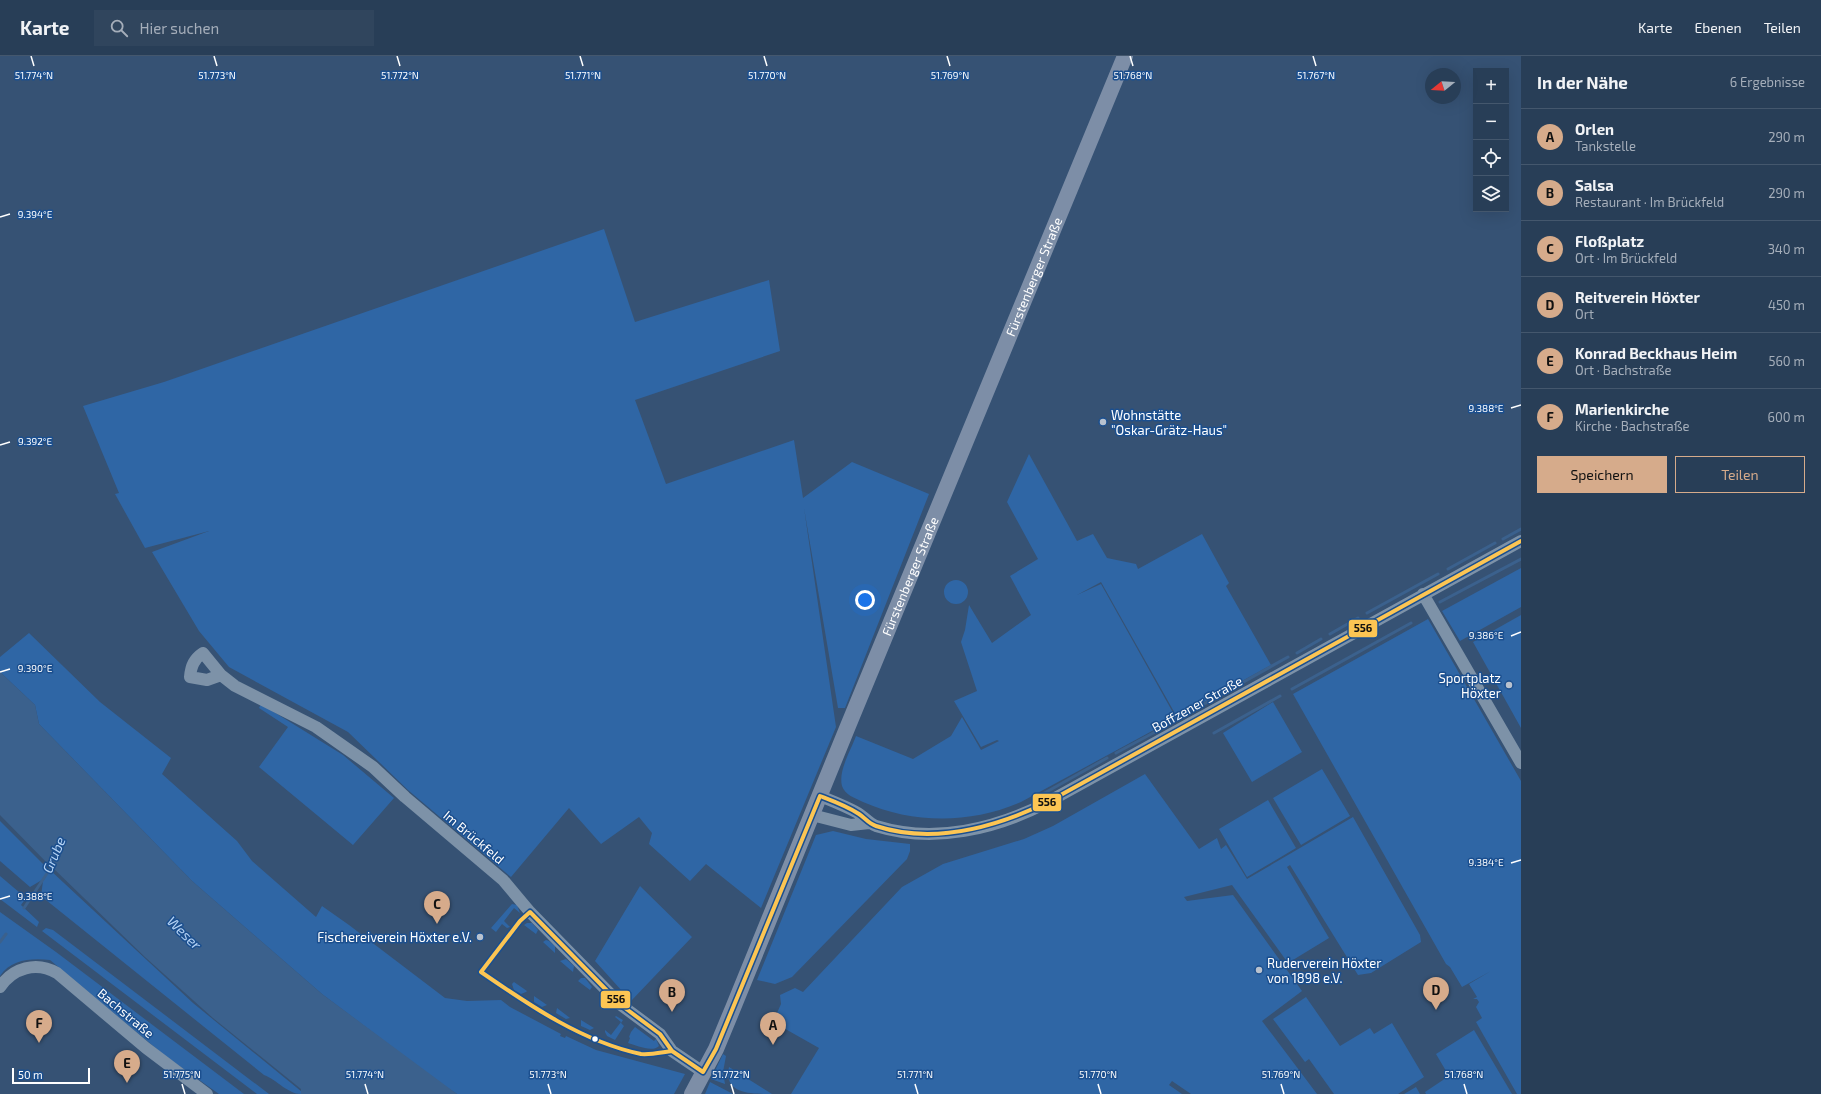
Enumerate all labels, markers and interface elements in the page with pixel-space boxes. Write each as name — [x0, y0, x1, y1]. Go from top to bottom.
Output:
search box — [94, 10, 374, 46]
text: Karte — [20, 16, 70, 39]
icon: search — [108, 17, 130, 39]
text: Hier suchen — [140, 19, 219, 37]
text: Karte — [1638, 19, 1673, 36]
text: Ebenen — [1695, 19, 1742, 36]
text: Teilen — [1764, 19, 1801, 36]
north arrow — [1425, 68, 1461, 104]
map controls — [1473, 68, 1509, 212]
button: + — [1473, 68, 1509, 104]
text: 51.774°N — [15, 69, 53, 81]
text: 51.773°N — [198, 69, 236, 81]
text: 51.772°N — [381, 69, 419, 81]
text: 51.771°N — [565, 69, 601, 81]
text: 51.770°N — [748, 69, 786, 81]
text: 51.769°N — [931, 69, 969, 81]
text: 51.768°N — [1114, 69, 1152, 81]
text: 51.767°N — [1297, 69, 1335, 81]
text: In der Nähe — [1537, 72, 1628, 92]
text: 6 Ergebnisse — [1730, 74, 1805, 90]
button: − — [1473, 104, 1509, 140]
text: Orlen — [1575, 120, 1614, 138]
text: A — [1546, 129, 1554, 145]
text: 290 m — [1768, 129, 1805, 145]
text: Tankstelle — [1575, 138, 1636, 154]
button: locate — [1473, 140, 1509, 176]
button: layers — [1473, 176, 1509, 212]
text: Salsa — [1575, 176, 1614, 194]
text: B — [1546, 185, 1554, 201]
text: 290 m — [1768, 185, 1805, 201]
text: Restaurant · Im Brückfeld — [1575, 194, 1724, 210]
text: 9.394°E — [18, 208, 53, 220]
street label: Fürstenberger Straße — [1002, 215, 1065, 339]
text: Floßplatz — [1575, 232, 1644, 250]
text: C — [1546, 241, 1554, 257]
text: 340 m — [1768, 241, 1805, 257]
text: Ort · Im Brückfeld — [1575, 250, 1677, 266]
text: Reitverein Höxter — [1575, 288, 1700, 306]
text: D — [1546, 297, 1554, 313]
text: 450 m — [1768, 297, 1805, 313]
text: Ort — [1575, 306, 1594, 322]
text: Konrad Beckhaus Heim — [1575, 344, 1737, 362]
text: E — [1546, 353, 1554, 369]
text: 560 m — [1768, 353, 1805, 369]
text: Ort · Bachstraße — [1575, 362, 1672, 378]
text: Marienkirche — [1575, 400, 1669, 418]
text: 9.388°E — [1469, 402, 1504, 414]
place label: Wohnstätte "Oskar-Grätz-Haus" — [1111, 407, 1227, 438]
text: F — [1546, 409, 1554, 425]
text: 600 m — [1768, 409, 1805, 425]
marker: Wohnstätte "Oskar-Grätz-Haus" — [1098, 417, 1108, 427]
text: Kirche · Bachstraße — [1575, 418, 1689, 434]
text: 9.392°E — [18, 435, 52, 447]
button: Speichern — [1537, 456, 1667, 493]
button: Teilen — [1675, 456, 1805, 493]
street label: Fürstenberger Straße — [878, 514, 942, 638]
your location — [855, 590, 875, 610]
line badge: 556 — [1348, 619, 1378, 638]
text: 556 — [1354, 621, 1373, 634]
text: 9.386°E — [1469, 629, 1504, 641]
text: 9.390°E — [18, 662, 53, 674]
place label: Sportplatz Höxter — [1438, 670, 1501, 701]
street label: Boffzener Straße — [1149, 673, 1245, 735]
marker: Sportplatz Höxter — [1504, 680, 1514, 690]
line badge: 556 — [1032, 793, 1062, 812]
text: 556 — [1038, 795, 1057, 808]
street label: Im Brückfeld — [440, 807, 508, 867]
water label: Grube — [38, 834, 69, 876]
text: 9.384°E — [1468, 856, 1504, 868]
text: 9.388°E — [18, 890, 53, 902]
pin: C — [424, 891, 450, 924]
water label: Weser — [164, 912, 205, 953]
place label: Fischereiverein Höxter e.V. — [317, 929, 472, 945]
marker: Fischereiverein Höxter e.V. — [475, 932, 485, 942]
place label: Ruderverein Höxter von 1898 e.V. — [1267, 955, 1382, 986]
marker: Ruderverein Höxter von 1898 e.V. — [1254, 965, 1264, 975]
pin: D — [1423, 977, 1449, 1010]
pin: B — [659, 979, 685, 1012]
street label: Bachstraße — [95, 985, 157, 1041]
line badge: 556 — [600, 990, 631, 1009]
text: 556 — [607, 992, 626, 1005]
pin: F — [26, 1010, 52, 1043]
pin: A — [760, 1012, 786, 1045]
unlabelled marker — [590, 1034, 600, 1044]
pin: E — [114, 1050, 140, 1083]
scale bar — [12, 1066, 90, 1085]
text: 50 m — [18, 1068, 43, 1081]
text: 51.775°N — [163, 1068, 201, 1080]
text: 51.774°N — [346, 1068, 384, 1080]
text: 51.773°N — [529, 1068, 567, 1080]
text: 51.772°N — [712, 1068, 750, 1080]
text: 51.771°N — [897, 1068, 933, 1080]
text: 51.770°N — [1079, 1068, 1117, 1080]
text: 51.769°N — [1262, 1068, 1300, 1080]
text: 51.768°N — [1445, 1068, 1483, 1080]

